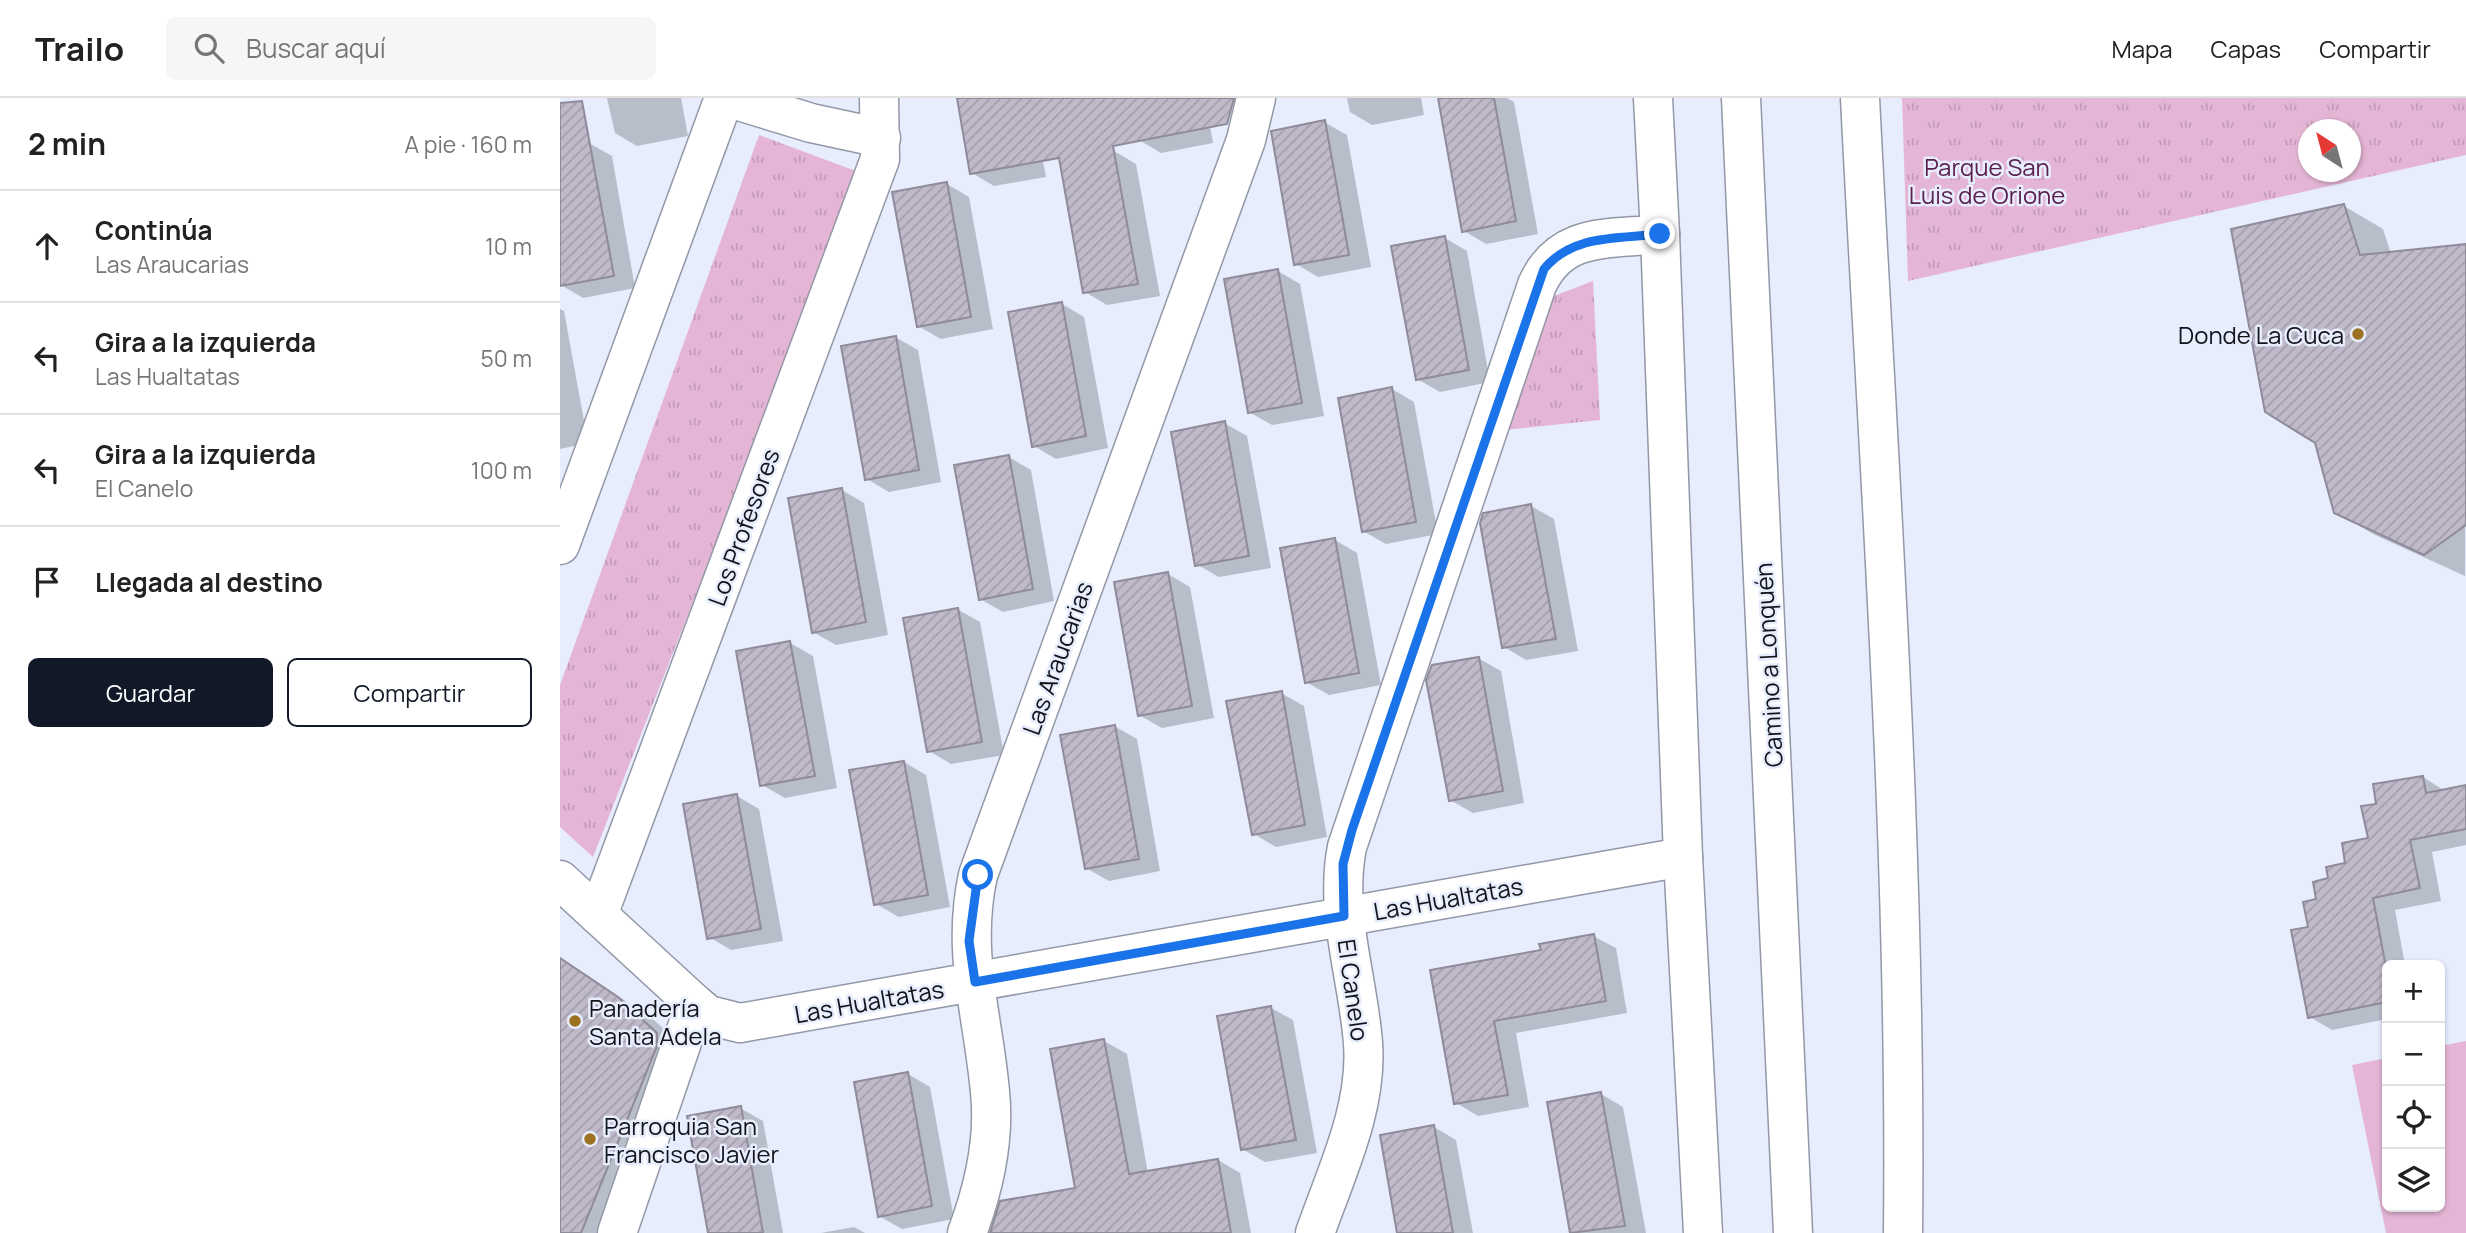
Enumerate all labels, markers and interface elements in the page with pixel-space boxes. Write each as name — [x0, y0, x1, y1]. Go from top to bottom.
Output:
search box — [166, 17, 656, 80]
text: Trailo — [35, 26, 124, 71]
icon: search — [190, 29, 228, 67]
text: Buscar aquí — [246, 30, 386, 66]
text: Mapa — [2112, 32, 2173, 65]
text: Capas — [2211, 32, 2281, 65]
text: Compartir — [2319, 32, 2431, 65]
north arrow — [2298, 119, 2361, 182]
text: 2 min — [28, 123, 106, 164]
text: A pie · 160 m — [405, 128, 532, 160]
park label: Parque San Luis de Orione — [1909, 150, 2065, 211]
text: Continúa — [95, 212, 213, 248]
route end — [1644, 218, 1675, 249]
icon: ahead — [28, 227, 66, 265]
text: 10 m — [485, 230, 532, 262]
text: Las Araucarias — [95, 248, 249, 280]
place label: Donde La Cuca — [2178, 318, 2344, 351]
text: Gira a la izquierda — [95, 324, 316, 360]
marker: Donde La Cuca — [2350, 326, 2366, 342]
icon: left — [28, 339, 66, 377]
text: 50 m — [481, 342, 532, 374]
text: Las Hualtatas — [95, 360, 240, 392]
text: Gira a la izquierda — [95, 436, 316, 472]
street label: Los Profesores — [699, 444, 787, 610]
icon: left — [28, 451, 66, 489]
text: 100 m — [471, 454, 532, 486]
text: El Canelo — [95, 472, 193, 504]
street label: Camino a Lonquén — [1746, 562, 1790, 768]
icon: arrive — [28, 563, 66, 601]
text: Llegada al destino — [95, 564, 323, 600]
street label: Las Araucarias — [1014, 577, 1100, 739]
button: Guardar — [28, 658, 273, 727]
button: Compartir — [287, 658, 532, 727]
route start — [962, 859, 993, 890]
street label: Las Hualtatas — [1371, 869, 1525, 927]
street label: El Canelo — [1331, 937, 1377, 1043]
map controls — [2382, 960, 2445, 1212]
button: + — [2382, 960, 2445, 1023]
street label: Las Hualtatas — [792, 972, 946, 1030]
place label: Panadería Santa Adela — [589, 991, 722, 1052]
marker: Panadería Santa Adela — [567, 1013, 583, 1029]
button: − — [2382, 1023, 2445, 1086]
button: locate — [2382, 1086, 2445, 1149]
place label: Parroquia San Francisco Javier — [604, 1109, 780, 1170]
marker: Parroquia San Francisco Javier — [582, 1131, 598, 1147]
button: layers — [2382, 1149, 2445, 1212]

